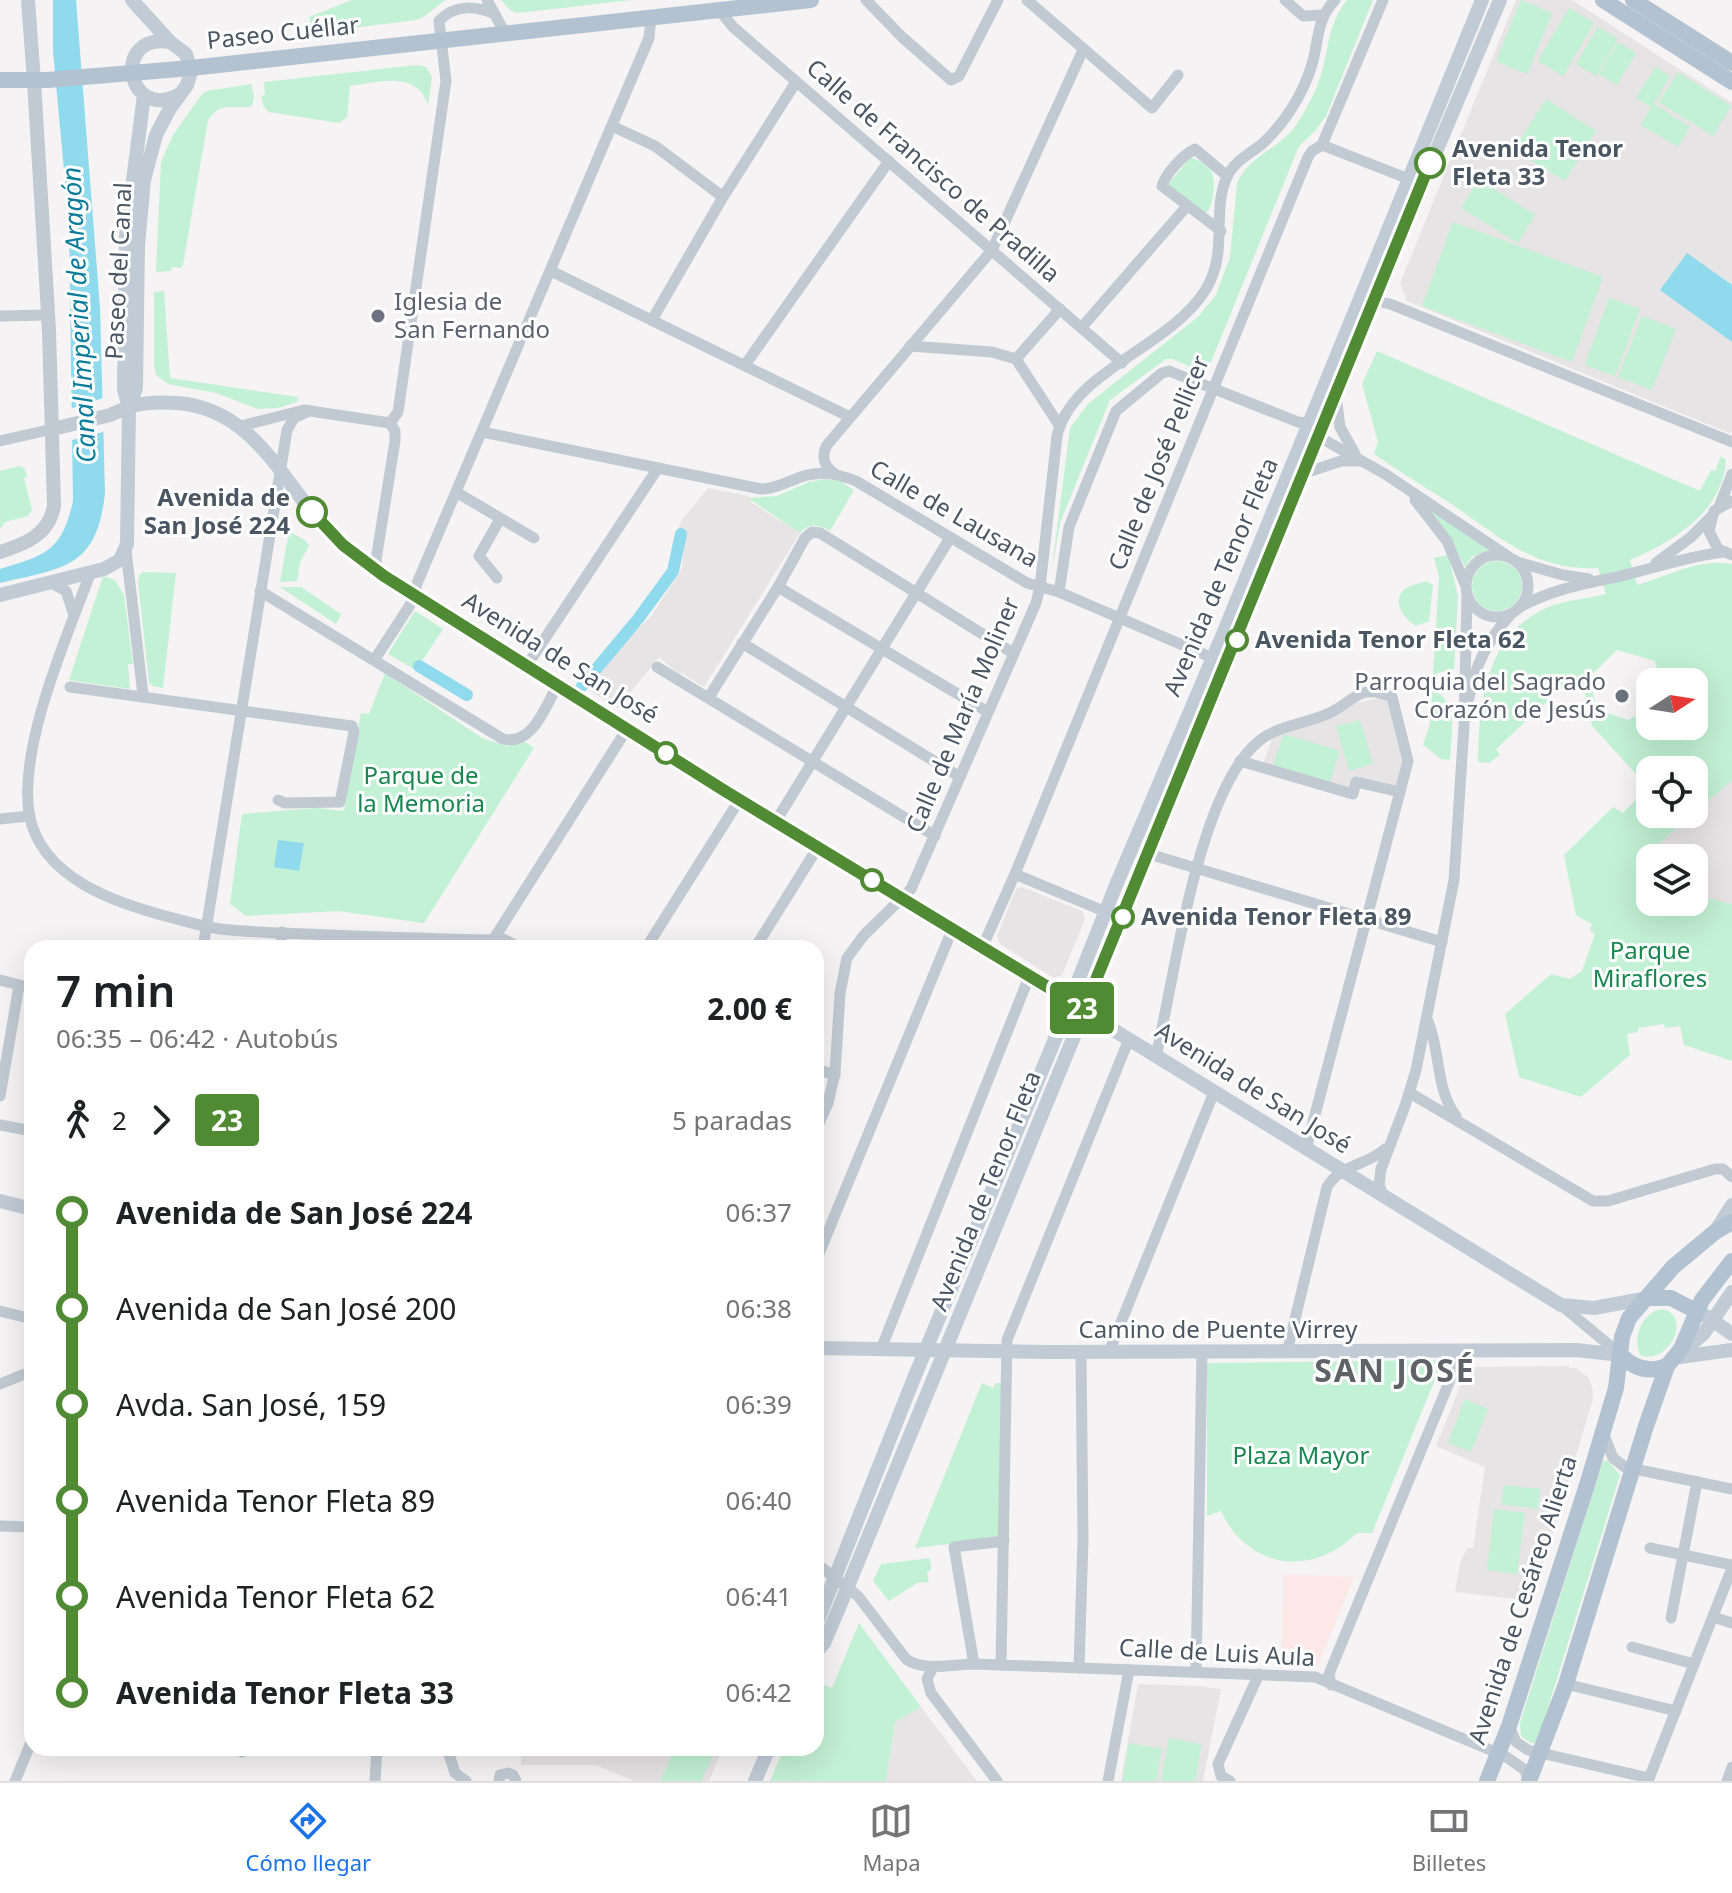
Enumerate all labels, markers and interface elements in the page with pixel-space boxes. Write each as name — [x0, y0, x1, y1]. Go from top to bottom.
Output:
street label: Paseo Cuéllar — [205, 7, 361, 56]
street label: Calle de Francisco de Pradilla — [800, 51, 1068, 289]
place label: Avenida Tenor Fleta 33 — [1452, 131, 1623, 192]
marker: Avenida Tenor Fleta 33 — [1415, 148, 1445, 178]
water label: Canal Imperial de Aragón — [52, 166, 104, 464]
street label: Paseo del Canal — [96, 181, 139, 360]
place label: Iglesia de San Fernando — [394, 284, 550, 345]
marker: Iglesia de San Fernando — [369, 307, 387, 325]
street label: Calle de José Pellicer — [1099, 350, 1216, 575]
street label: Calle de Lausana — [864, 451, 1045, 574]
street label: Avenida de Tenor Fleta — [1154, 452, 1285, 701]
place label: Avenida de San José 224 — [144, 480, 290, 541]
marker: Avenida de San José 224 — [297, 497, 327, 527]
street label: Avenida de San José — [457, 583, 665, 730]
street label: Calle de María Moliner — [897, 591, 1026, 837]
place label: Avenida Tenor Fleta 62 — [1255, 622, 1525, 655]
marker: Avenida Tenor Fleta 62 — [1226, 629, 1248, 651]
place label: Parroquia del Sagrado Corazón de Jesús — [1354, 664, 1606, 725]
north arrow — [1636, 668, 1708, 740]
map controls — [1636, 668, 1708, 916]
marker: Parroquia del Sagrado Corazón de Jesús — [1613, 687, 1631, 705]
unlabelled marker — [655, 742, 677, 764]
button: locate — [1636, 756, 1708, 828]
park label: Parque de la Memoria — [357, 758, 485, 819]
button: layers — [1636, 844, 1708, 916]
unlabelled marker — [861, 869, 883, 891]
place label: Avenida Tenor Fleta 89 — [1141, 899, 1411, 932]
marker: Avenida Tenor Fleta 89 — [1112, 906, 1134, 928]
park label: Parque Miraflores — [1593, 933, 1707, 994]
text: 7 min — [56, 960, 175, 1020]
line badge: 23 — [1046, 982, 1118, 1034]
text: 2.00 € — [707, 988, 792, 1029]
text: 23 — [1066, 989, 1098, 1027]
street label: Avenida de San José — [1150, 1013, 1358, 1160]
text: 06:35 – 06:42 · Autobús — [56, 1020, 338, 1056]
street label: Avenida de Tenor Fleta — [921, 1066, 1048, 1315]
icon: walk — [56, 1098, 100, 1142]
icon: forward — [139, 1098, 183, 1142]
text: 23 — [211, 1101, 243, 1139]
text: 2 — [112, 1102, 127, 1138]
text: 5 paradas — [672, 1102, 792, 1138]
text: Avenida de San José 224 — [116, 1192, 472, 1233]
text: 06:37 — [726, 1194, 792, 1230]
text: Avenida de San José 200 — [116, 1288, 456, 1329]
text: 06:38 — [726, 1290, 792, 1326]
street label: Camino de Puente Virrey — [1079, 1312, 1358, 1345]
district label: SAN JOSÉ — [1314, 1348, 1476, 1391]
text: Avda. San José, 159 — [116, 1384, 386, 1425]
text: 06:39 — [726, 1386, 792, 1422]
park label: Plaza Mayor — [1232, 1438, 1370, 1471]
street label: Avenida de Cesáreo Alierta — [1459, 1451, 1584, 1748]
text: Avenida Tenor Fleta 89 — [116, 1480, 435, 1521]
text: 06:40 — [726, 1482, 792, 1518]
text: Avenida Tenor Fleta 62 — [116, 1576, 435, 1617]
text: 06:41 — [726, 1578, 792, 1614]
street label: Calle de Luis Aula — [1118, 1630, 1316, 1673]
text: Avenida Tenor Fleta 33 — [116, 1672, 454, 1713]
text: 06:42 — [726, 1674, 792, 1710]
tab: Cómo llegar — [246, 1799, 371, 1877]
tab: Mapa — [862, 1799, 921, 1877]
tab: Billetes — [1412, 1799, 1486, 1877]

